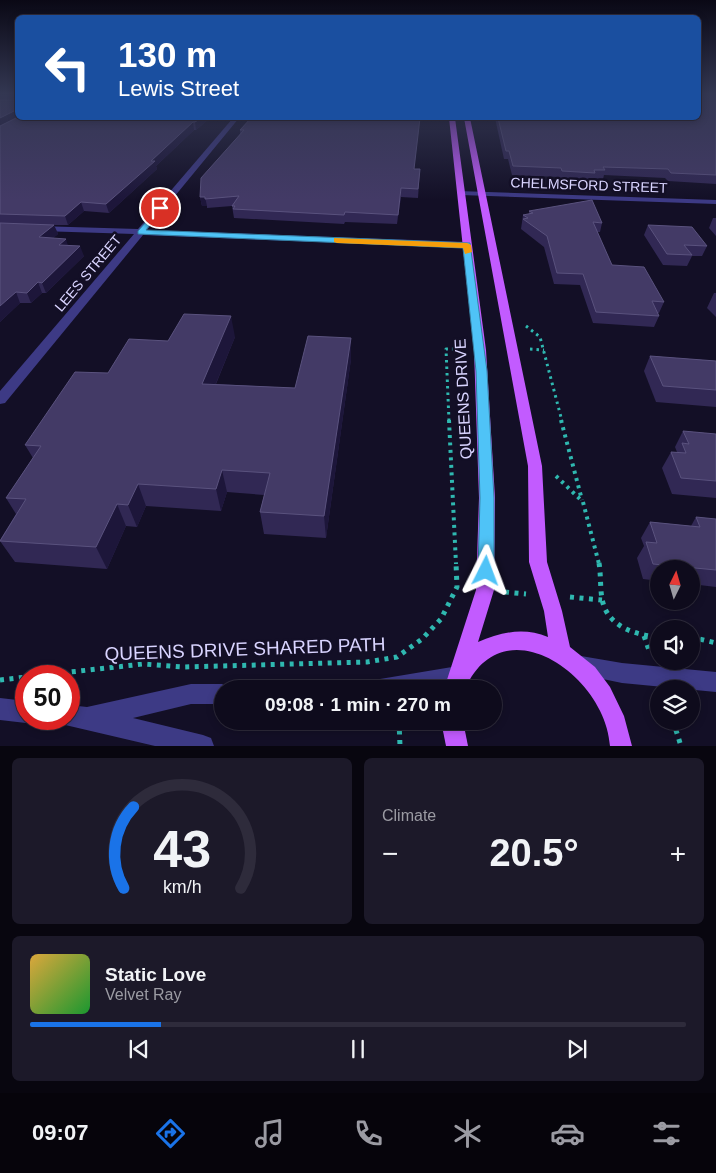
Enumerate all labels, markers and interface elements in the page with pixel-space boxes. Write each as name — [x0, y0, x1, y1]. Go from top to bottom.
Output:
icon: left — [35, 35, 100, 100]
text: 130 m — [118, 35, 217, 74]
text: Lewis Street — [118, 76, 239, 101]
street label: CHELMSFORD STREET — [510, 174, 668, 196]
pin — [139, 187, 181, 229]
icon: arrive — [146, 194, 174, 222]
street label: LEES STREET — [51, 231, 125, 314]
street label: QUEENS DRIVE — [451, 338, 475, 460]
position arrow — [459, 544, 511, 596]
north arrow — [650, 560, 700, 610]
map controls — [650, 560, 700, 730]
button: sound — [650, 620, 700, 670]
street label: QUEENS DRIVE SHARED PATH — [104, 634, 386, 664]
speed limit sign: 50 — [15, 665, 80, 730]
button: layers — [650, 680, 700, 730]
text: 09:08 · 1 min · 270 m — [265, 694, 451, 715]
text: Climate — [382, 807, 436, 824]
text: 43 — [153, 820, 211, 878]
text: 20.5° — [489, 832, 579, 874]
text: − — [382, 838, 398, 869]
text: + — [670, 838, 686, 869]
text: km/h — [163, 877, 201, 897]
text: Static Love — [105, 964, 206, 985]
text: Velvet Ray — [105, 986, 181, 1003]
icon: previous — [125, 1035, 153, 1063]
icon: pause — [344, 1035, 372, 1063]
icon: next — [563, 1035, 591, 1063]
icon: directions — [153, 1116, 188, 1151]
icon: music — [252, 1116, 287, 1151]
icon: phone — [351, 1116, 386, 1151]
icon: climate — [450, 1116, 485, 1151]
icon: car — [550, 1116, 585, 1151]
icon: filters — [649, 1116, 684, 1151]
text: 09:07 — [32, 1120, 88, 1145]

